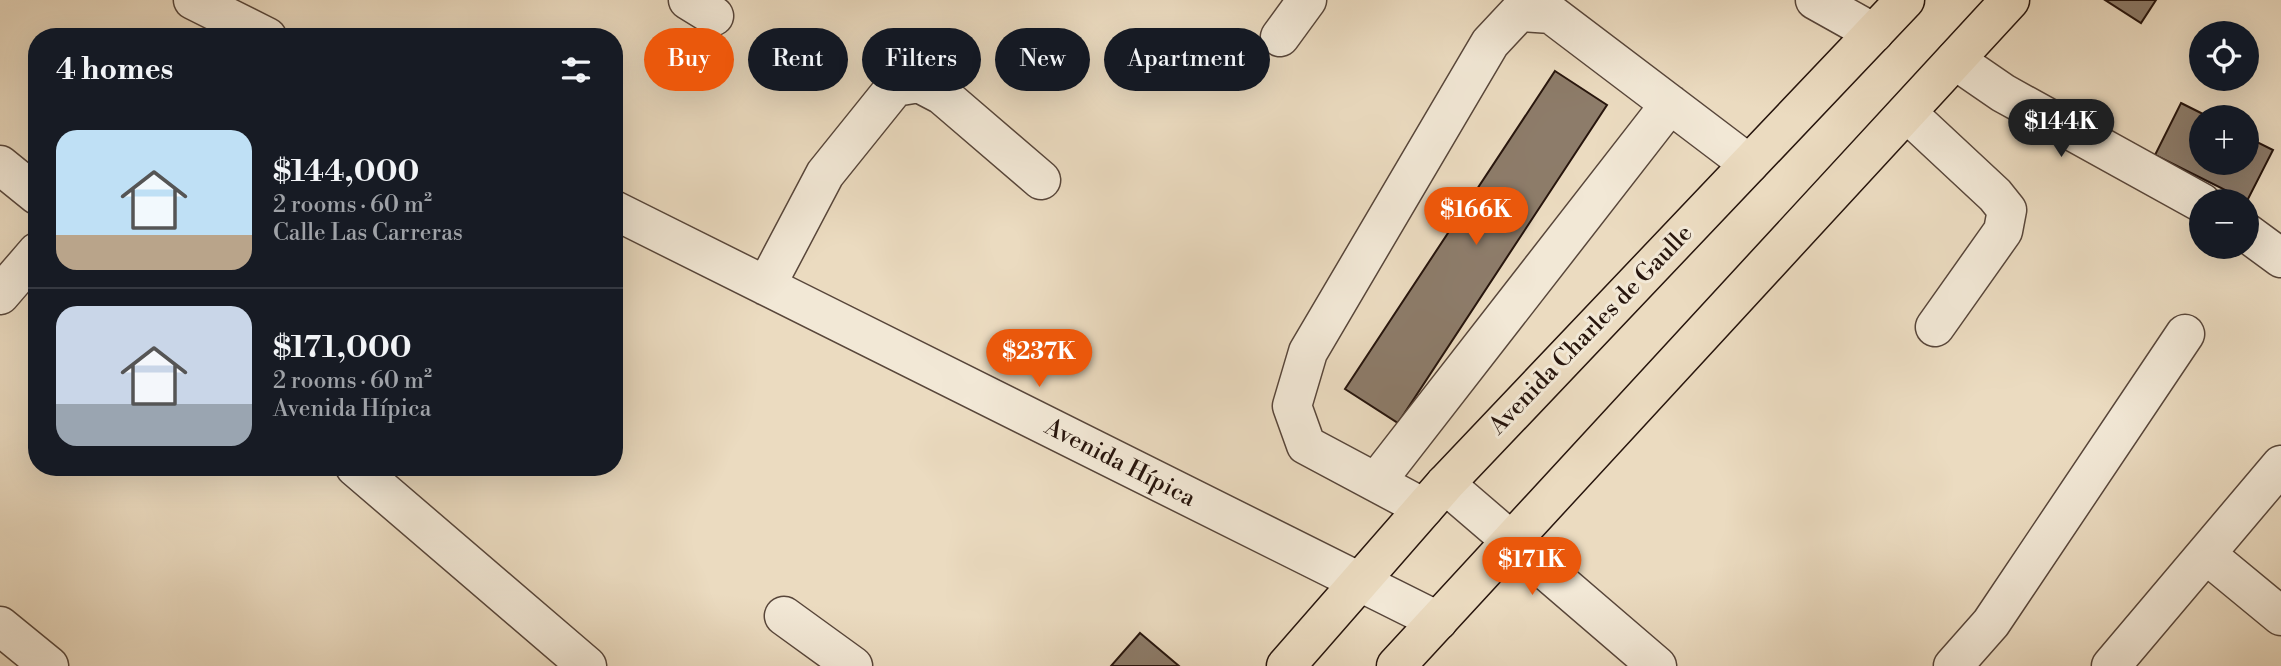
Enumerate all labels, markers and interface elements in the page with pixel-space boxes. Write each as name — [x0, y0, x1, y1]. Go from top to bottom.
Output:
map controls — [2189, 21, 2259, 259]
button: locate — [2189, 21, 2259, 91]
chip: Buy — [644, 28, 734, 91]
chip: Rent — [748, 28, 848, 91]
chip: Filters — [862, 28, 981, 91]
chip: New — [995, 28, 1090, 91]
chip: Apartment — [1104, 28, 1270, 91]
text: 4 homes — [56, 51, 173, 89]
icon: filters — [557, 51, 595, 89]
pin: $144K — [2012, 100, 2110, 159]
button: + — [2189, 105, 2259, 175]
text: $144K — [2024, 108, 2098, 136]
text: $144,000 — [273, 153, 419, 191]
icon: home — [112, 158, 196, 242]
pin: $166K — [1427, 188, 1525, 247]
button: − — [2189, 189, 2259, 259]
text: 2 rooms · 60 m² — [273, 191, 432, 219]
text: $166K — [1440, 196, 1512, 224]
text: Calle Las Carreras — [273, 219, 463, 247]
street label: Avenida Charles de Gaulle — [1482, 219, 1699, 442]
text: $171,000 — [273, 329, 412, 367]
pin: $237K — [990, 330, 1088, 389]
icon: home — [112, 334, 196, 418]
text: $237K — [1002, 338, 1076, 366]
text: 2 rooms · 60 m² — [273, 367, 432, 395]
text: Avenida Hípica — [273, 395, 431, 423]
street label: Avenida Hípica — [1039, 412, 1201, 514]
pin: $171K — [1483, 538, 1581, 597]
text: $171K — [1498, 546, 1566, 574]

